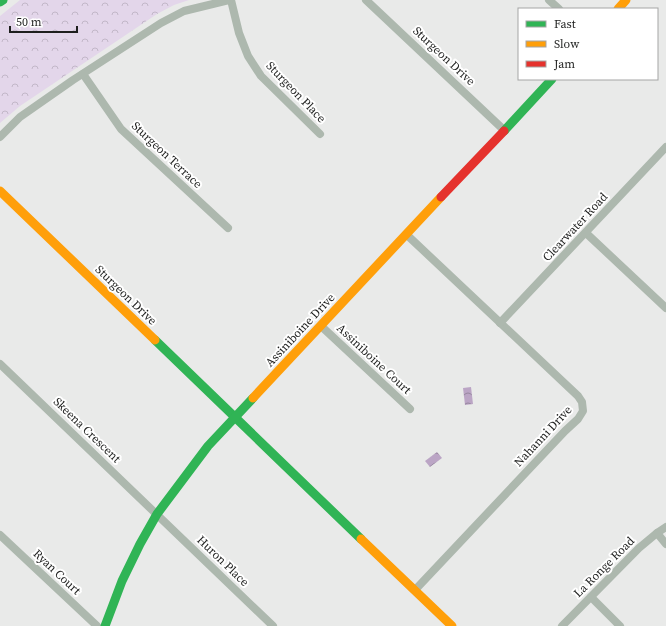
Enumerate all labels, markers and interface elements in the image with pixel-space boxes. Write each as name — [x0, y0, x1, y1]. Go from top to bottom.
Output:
scale bar — [10, 8, 77, 34]
legend — [518, 8, 658, 80]
text: 50 m — [16, 14, 42, 30]
text: Fast — [554, 16, 576, 32]
street label: Sturgeon Drive — [409, 23, 479, 89]
text: Slow — [554, 36, 580, 52]
text: Jam — [553, 56, 575, 72]
street label: Sturgeon Place — [263, 58, 329, 126]
street label: Sturgeon Terrace — [128, 118, 206, 192]
street label: Clearwater Road — [539, 189, 611, 265]
street label: Sturgeon Drive — [92, 262, 160, 328]
street label: Assiniboine Drive — [262, 290, 338, 370]
street label: Assiniboine Court — [333, 320, 415, 398]
street label: Skeena Crescent — [50, 394, 124, 466]
street label: Nahanni Drive — [511, 402, 575, 470]
street label: Huron Place — [194, 532, 252, 590]
street label: La Ronge Road — [570, 533, 638, 601]
street label: Ryan Court — [30, 546, 84, 598]

